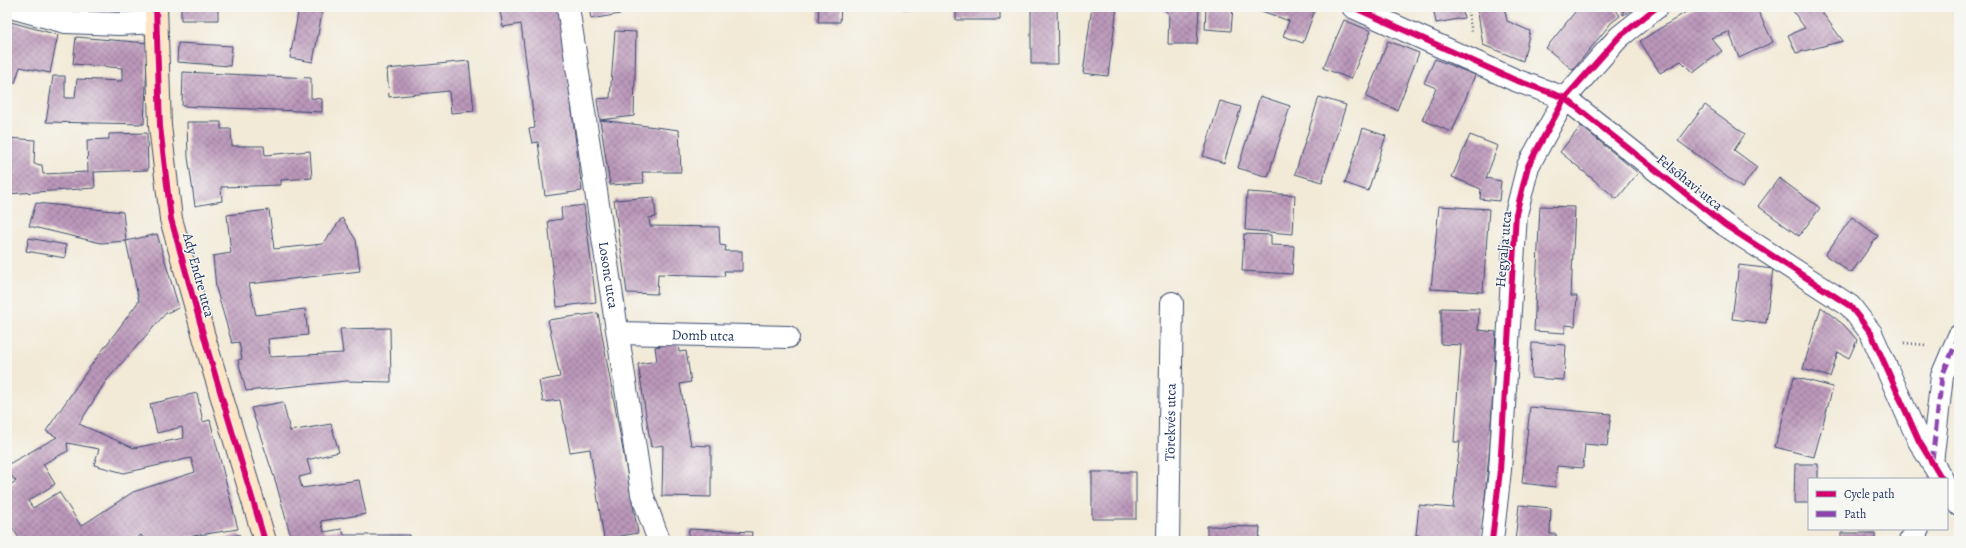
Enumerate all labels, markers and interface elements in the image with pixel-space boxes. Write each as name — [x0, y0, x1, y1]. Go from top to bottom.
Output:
street label: Felsőhavi utca — [1653, 150, 1727, 215]
street label: Hegyalja utca — [1491, 210, 1516, 288]
street label: Ady Endre utca — [178, 230, 219, 320]
street label: Losonc utca — [594, 240, 623, 310]
street label: Domb utca — [671, 325, 735, 346]
street label: Törekvés utca — [1160, 383, 1181, 461]
legend — [1808, 478, 1948, 530]
text: Cycle path — [1844, 486, 1895, 502]
text: Path — [1844, 506, 1867, 522]

